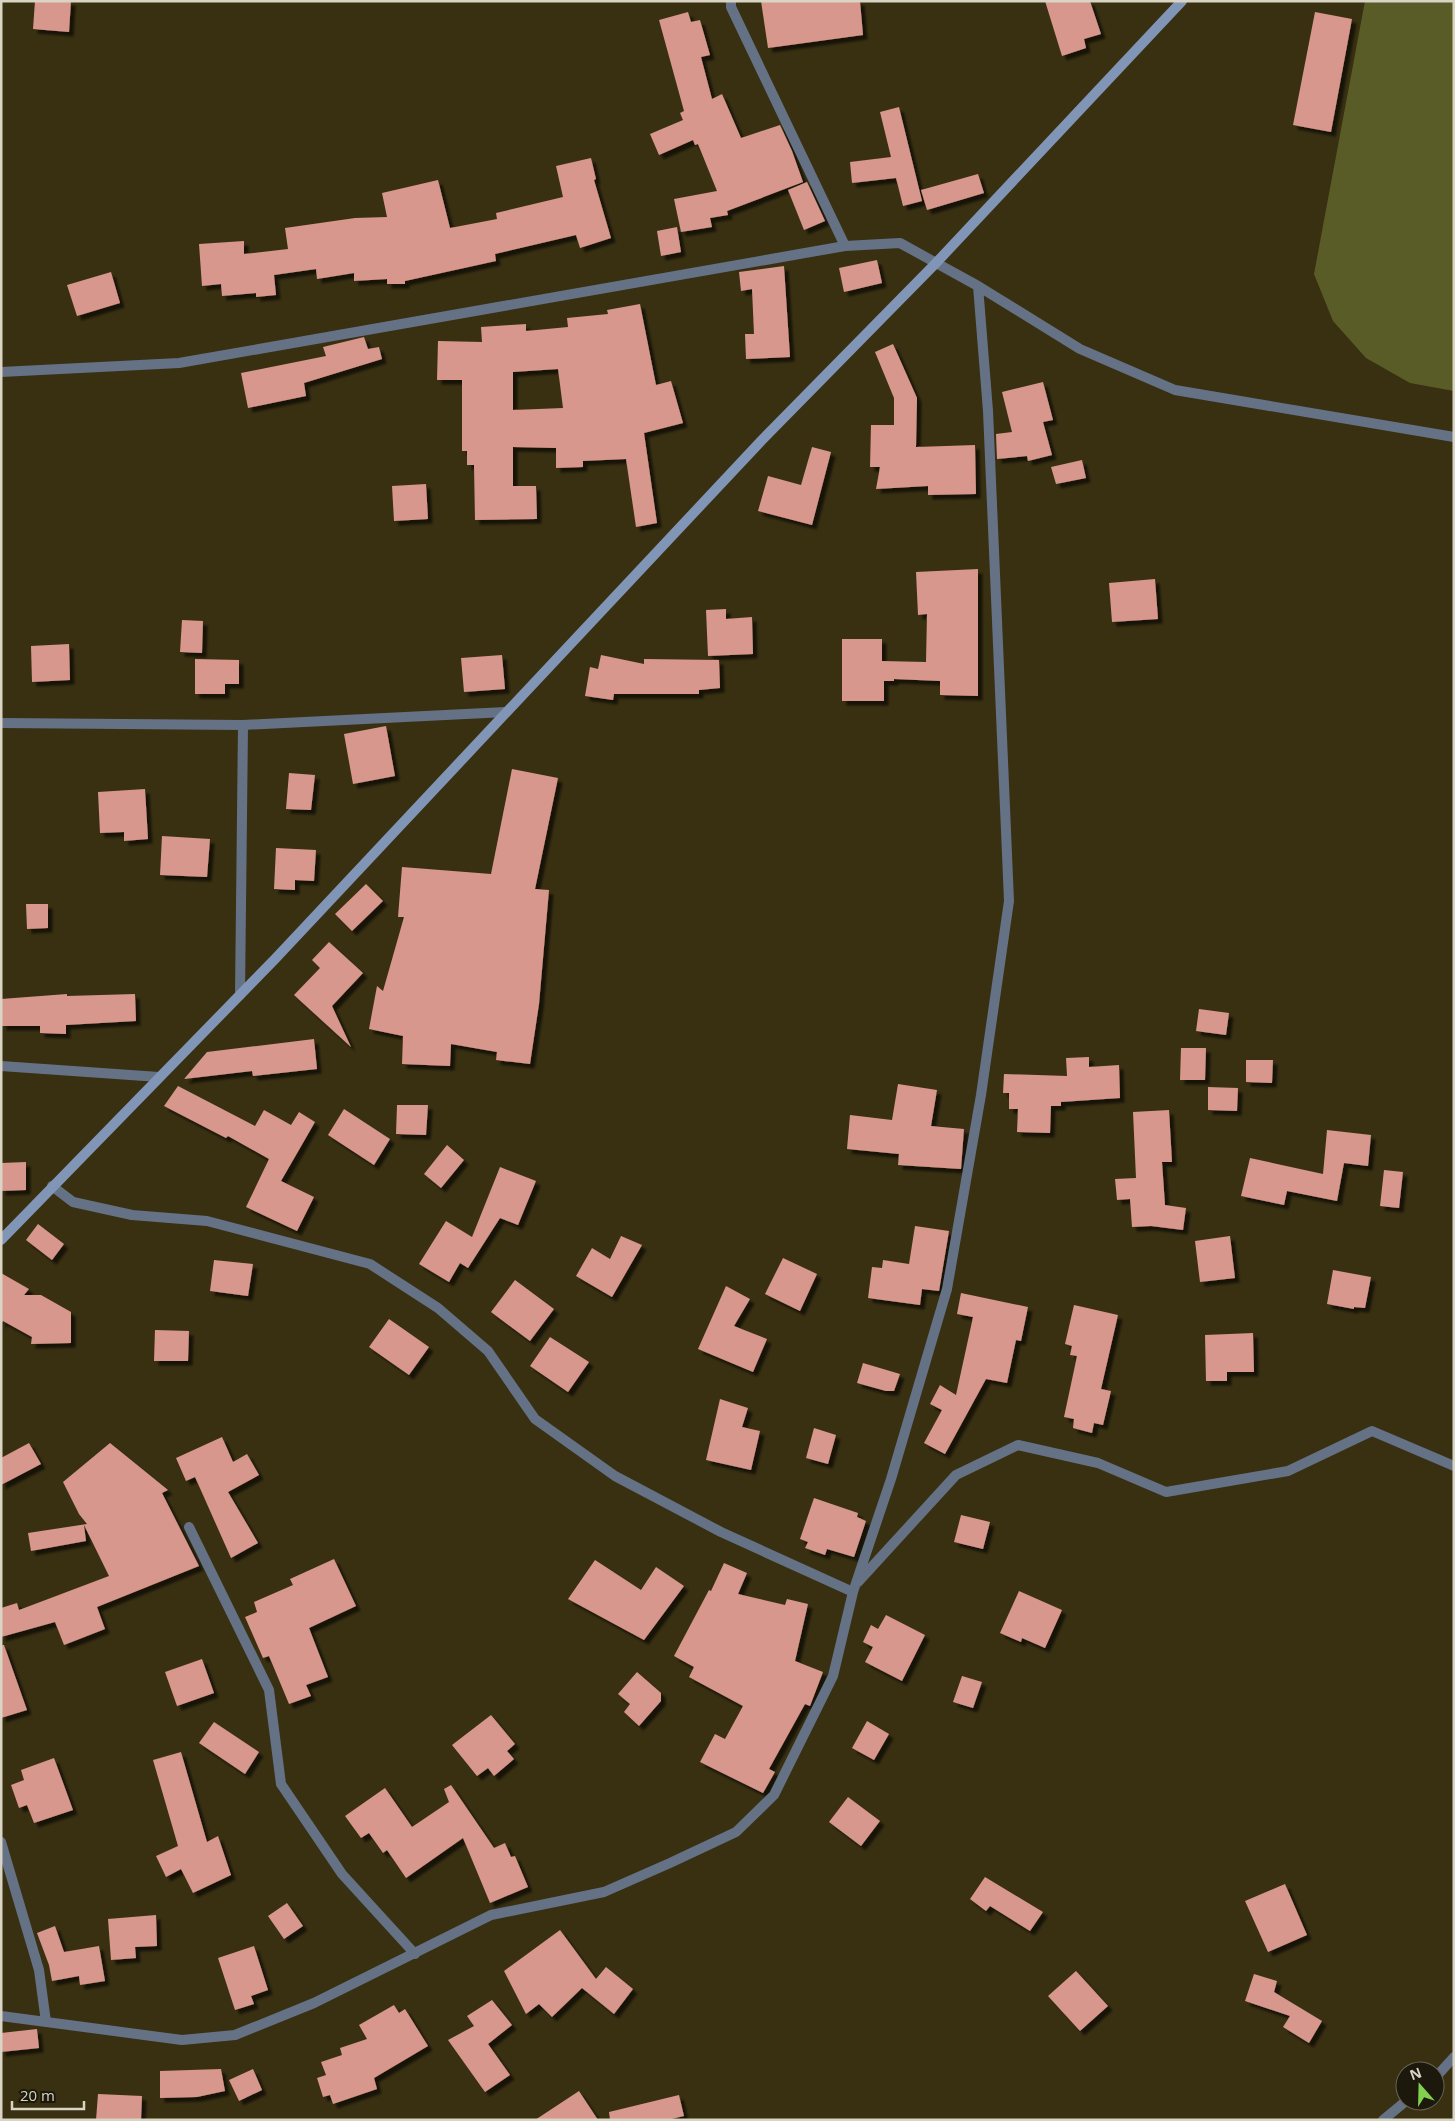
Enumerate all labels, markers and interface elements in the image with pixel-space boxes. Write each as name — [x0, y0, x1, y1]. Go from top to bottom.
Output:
north arrow — [1395, 2061, 1445, 2111]
text: N — [1407, 2062, 1424, 2084]
scale bar — [12, 2078, 85, 2110]
text: 20 m — [20, 2085, 55, 2105]

